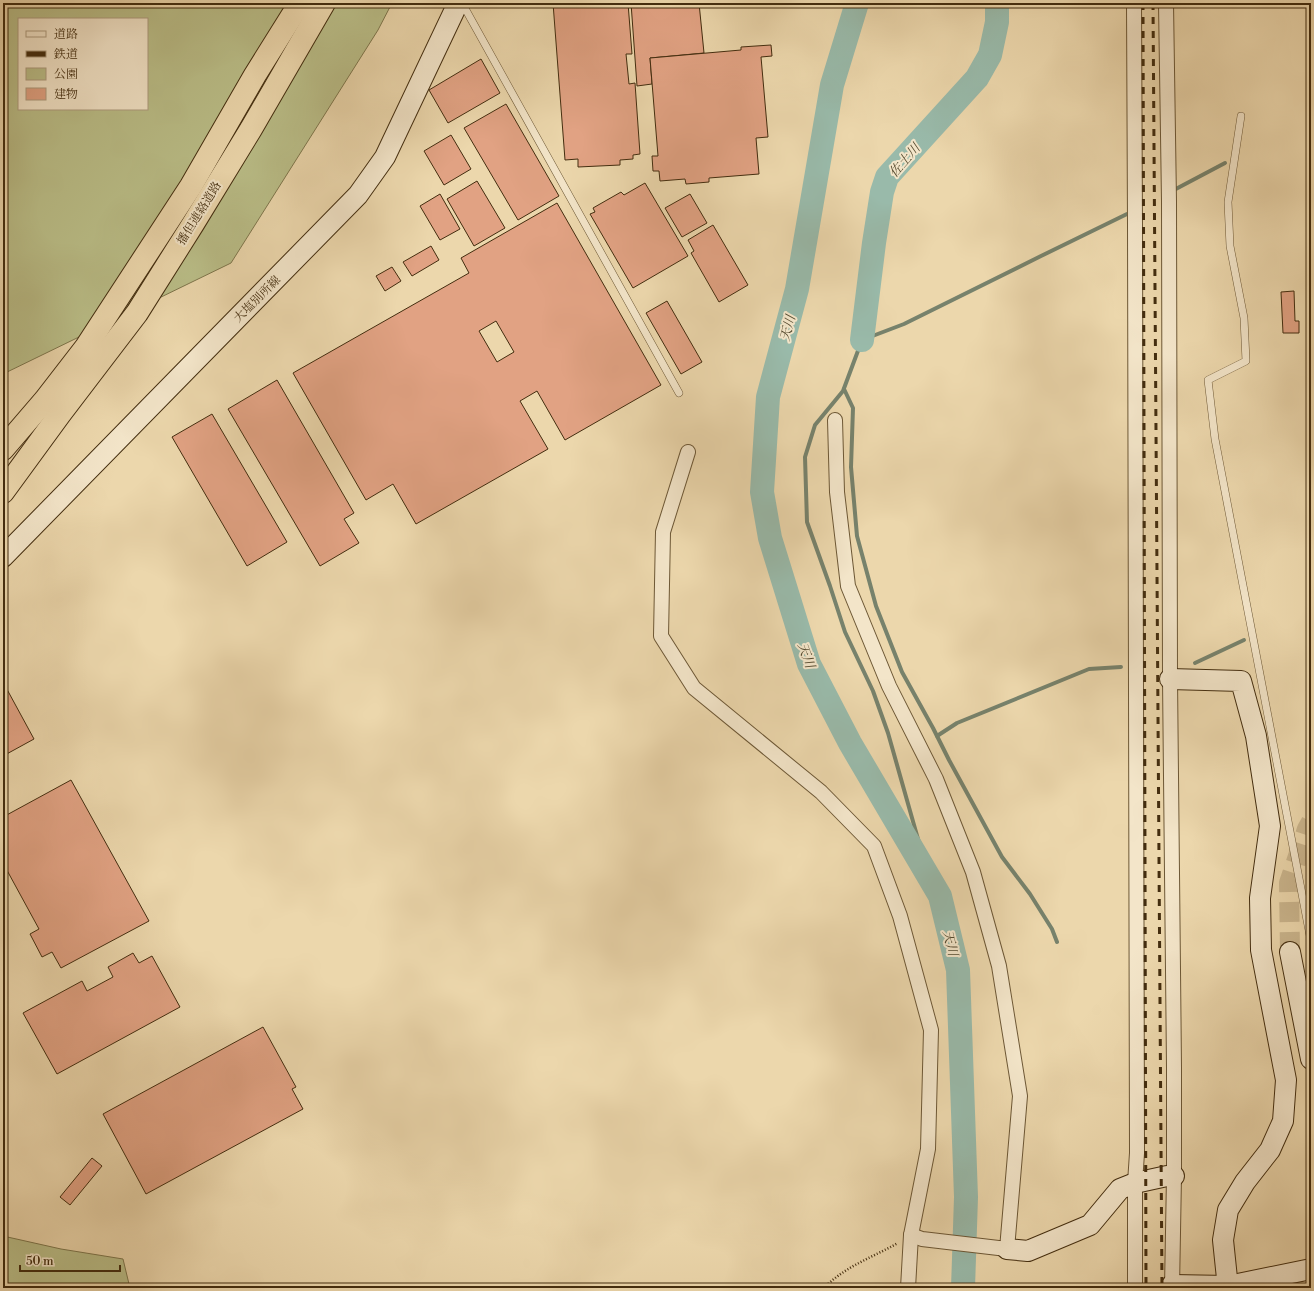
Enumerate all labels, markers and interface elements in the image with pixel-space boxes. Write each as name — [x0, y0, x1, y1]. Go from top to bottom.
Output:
legend — [18, 18, 148, 110]
text: 道路 — [54, 27, 78, 42]
text: 鉄道 — [53, 47, 78, 62]
text: 公園 — [54, 67, 78, 82]
text: 建物 — [54, 87, 78, 102]
water label: 佐土川 — [886, 139, 925, 181]
street label: 播但連絡道路 — [174, 179, 225, 248]
street label: 大塩別所線 — [231, 273, 284, 326]
water label: 天川 — [777, 312, 800, 343]
water label: 天川 — [794, 640, 819, 672]
water label: 天川 — [939, 929, 961, 960]
scale bar — [20, 1247, 120, 1273]
text: 50 m — [26, 1254, 54, 1269]

